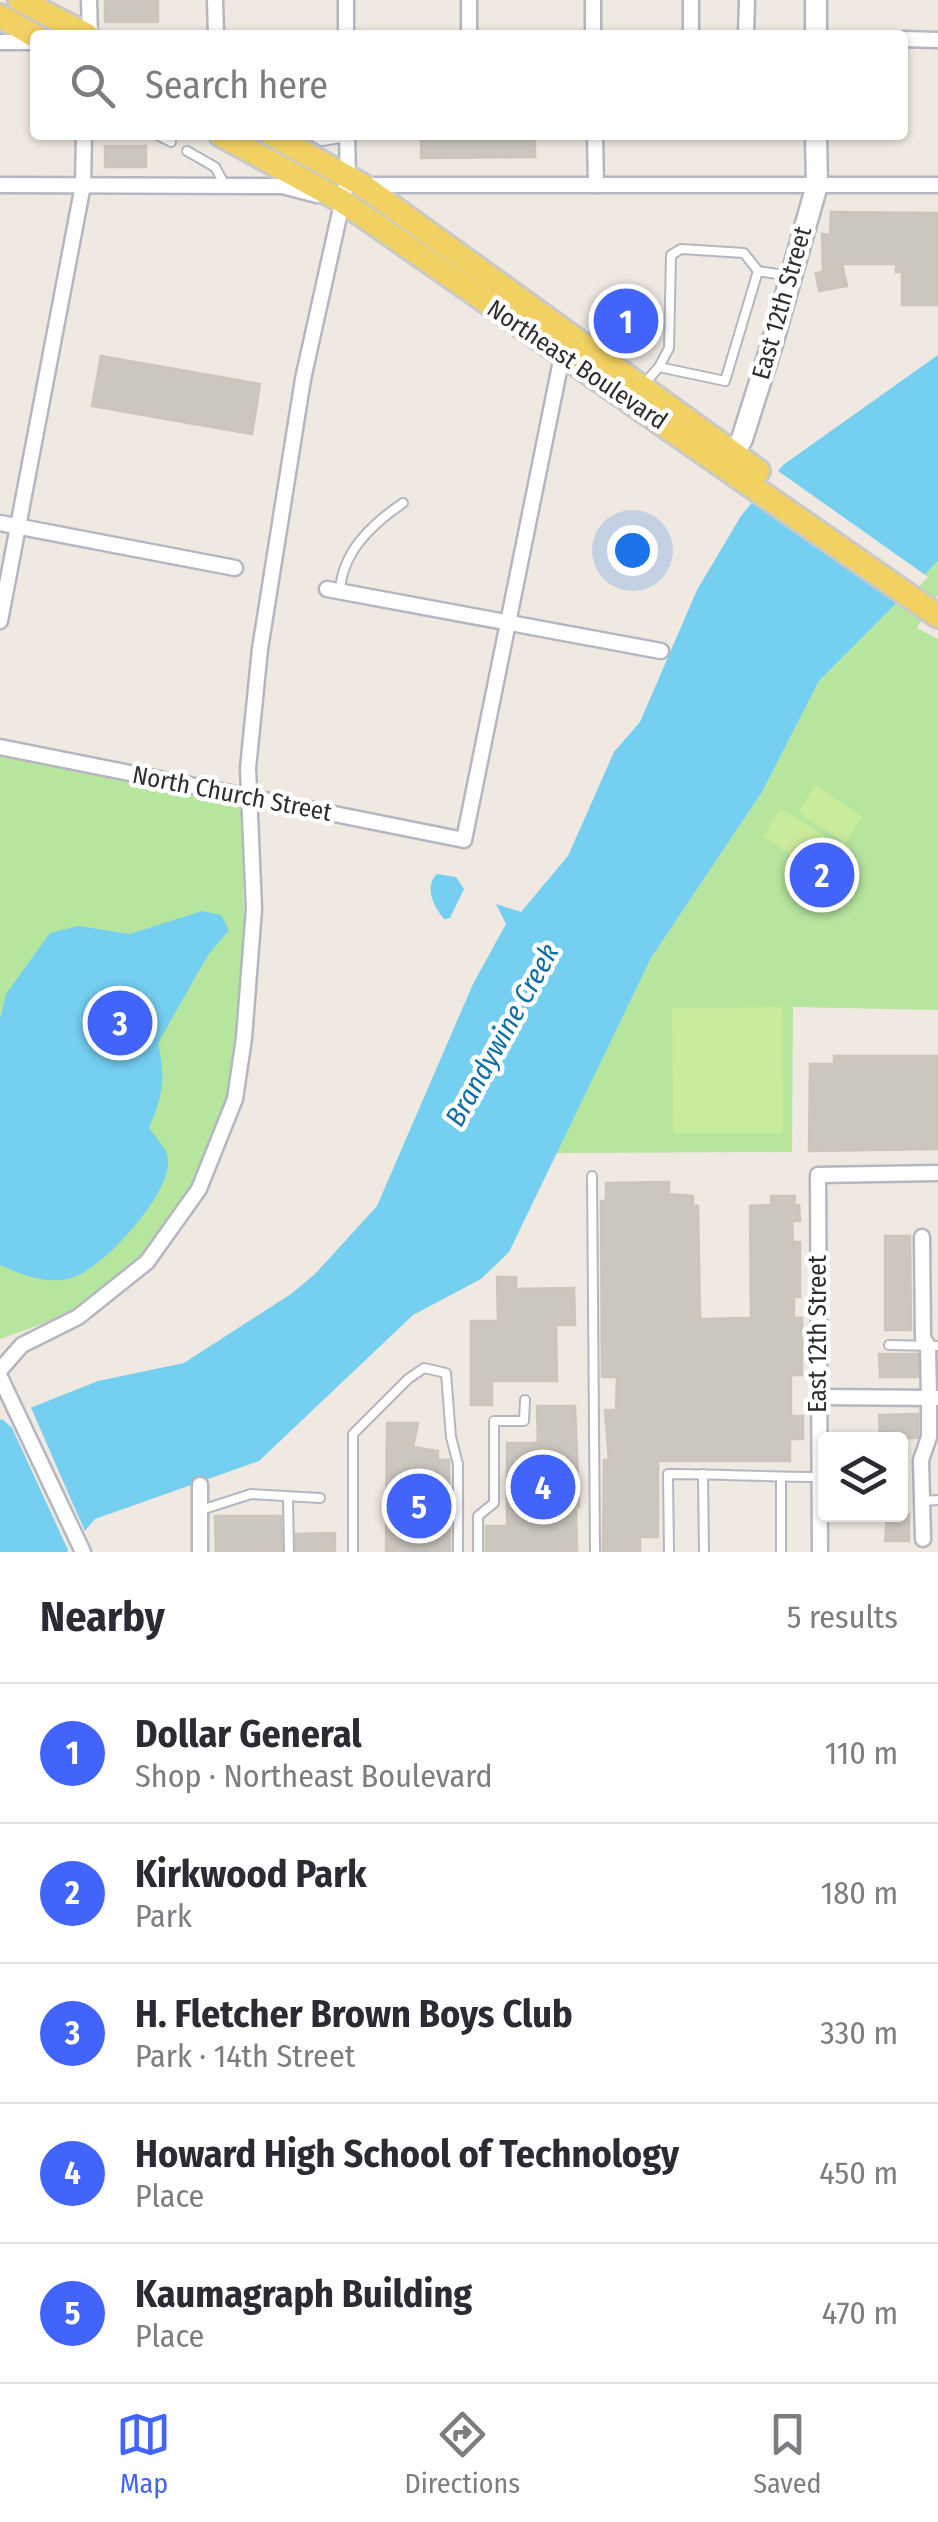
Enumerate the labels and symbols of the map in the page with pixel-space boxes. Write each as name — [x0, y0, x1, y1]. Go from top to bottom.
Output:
street label: East 12th Street — [746, 222, 818, 383]
pin: 1 — [594, 284, 658, 358]
street label: Northeast Boulevard — [481, 294, 673, 436]
your location — [607, 525, 658, 576]
street label: North Church Street — [130, 760, 335, 828]
pin: 2 — [790, 838, 854, 912]
water label: Brandywine Creek — [438, 938, 566, 1132]
pin: 3 — [88, 986, 152, 1060]
street label: East 12th Street — [803, 1254, 833, 1413]
pin: 4 — [510, 1450, 576, 1524]
pin: 5 — [386, 1468, 452, 1544]

